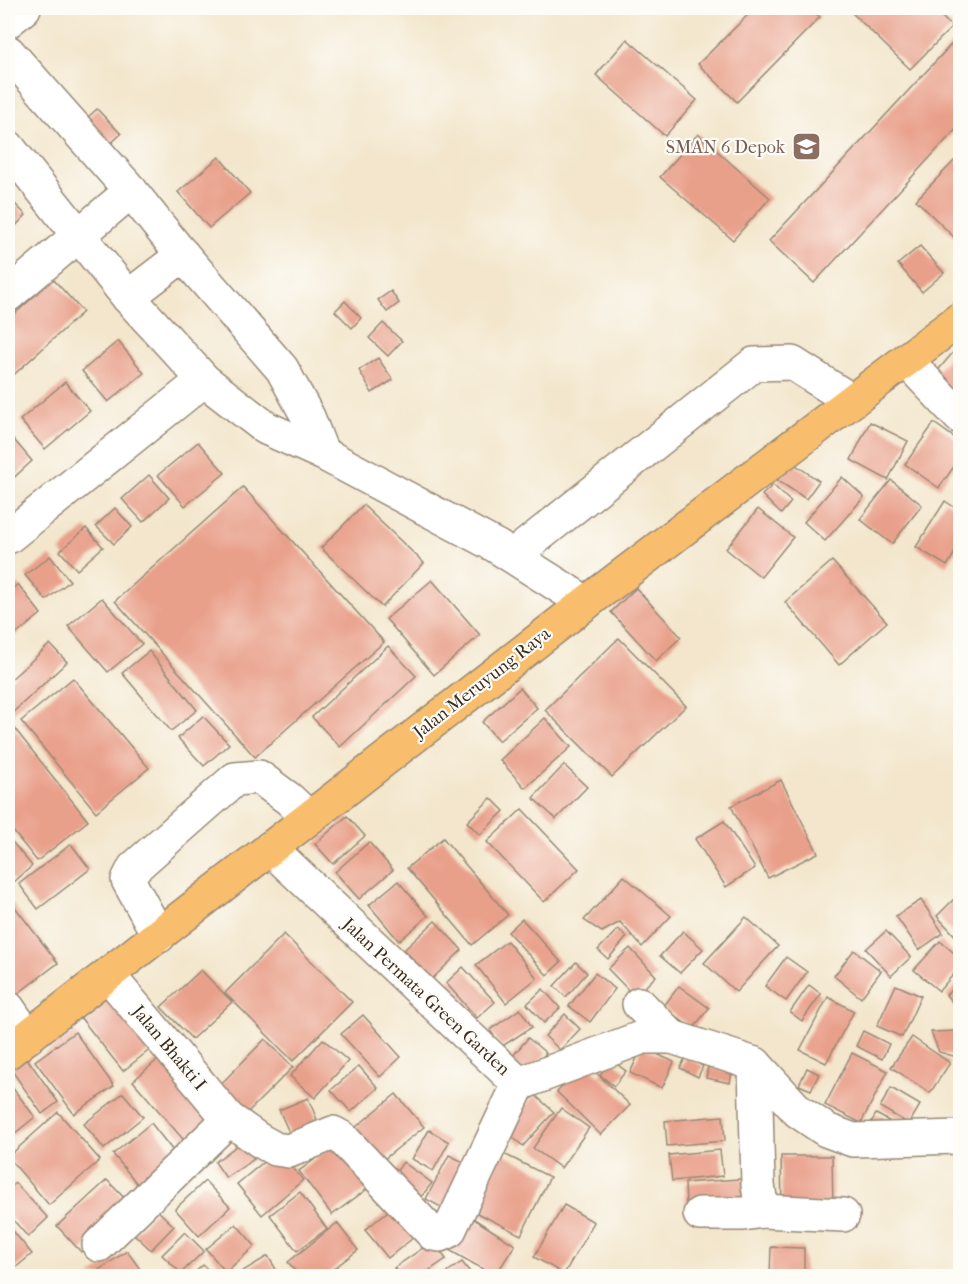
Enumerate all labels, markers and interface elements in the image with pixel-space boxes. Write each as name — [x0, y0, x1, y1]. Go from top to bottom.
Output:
school or university icon: SMAN 6 Depok — [790, 131, 822, 163]
place label: SMAN 6 Depok — [666, 137, 786, 158]
street label: Jalan Meruyung Raya — [408, 623, 555, 744]
street label: Jalan Permata Green Garden — [336, 912, 514, 1081]
street label: Jalan Bhakti I — [126, 1000, 211, 1095]

